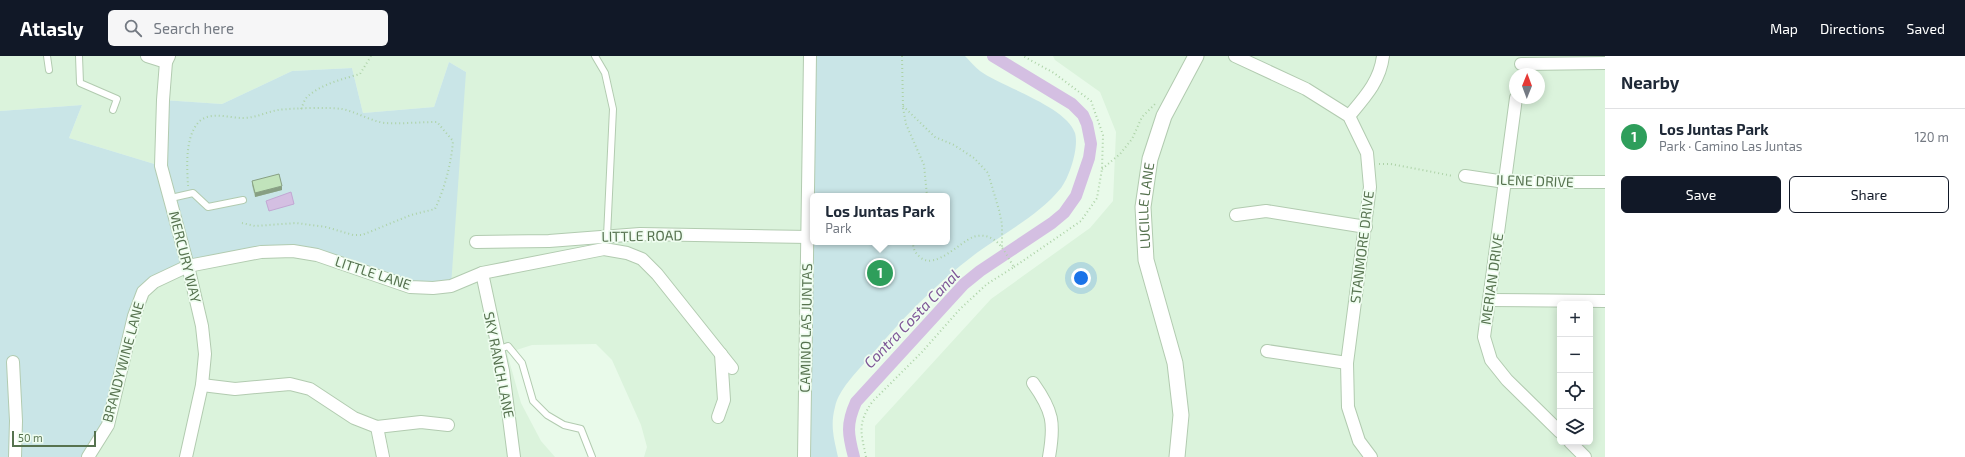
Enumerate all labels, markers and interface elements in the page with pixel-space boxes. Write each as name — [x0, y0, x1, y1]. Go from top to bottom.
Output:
search box — [108, 10, 388, 46]
text: Atlasly — [20, 17, 84, 40]
icon: search — [122, 17, 144, 39]
text: Search here — [154, 19, 234, 37]
text: Map — [1770, 20, 1798, 37]
text: Directions — [1820, 20, 1885, 37]
text: Saved — [1907, 20, 1945, 37]
north arrow — [1509, 68, 1545, 104]
text: Nearby — [1621, 72, 1679, 92]
text: Los Juntas Park — [1659, 120, 1769, 138]
text: 1 — [1631, 129, 1637, 145]
text: 120 m — [1914, 129, 1949, 145]
text: Park · Camino Las Juntas — [1659, 138, 1802, 154]
street label: LUCILLE LANE — [1134, 161, 1157, 250]
street label: ILENE DRIVE — [1496, 171, 1574, 190]
button: Save — [1621, 176, 1781, 213]
button: Share — [1789, 176, 1949, 213]
street label: STANMORE DRIVE — [1346, 190, 1377, 304]
popup — [810, 193, 950, 245]
text: Los Juntas Park — [825, 202, 935, 220]
street label: MERCURY WAY — [166, 209, 205, 305]
text: Park — [825, 220, 852, 236]
street label: LITTLE ROAD — [601, 226, 683, 245]
street label: MERIAN DRIVE — [1477, 232, 1506, 326]
street label: LITTLE LANE — [333, 252, 413, 293]
pin: 1 — [867, 258, 893, 288]
street label: CAMINO LAS JUNTAS — [796, 263, 815, 393]
water label: Contra Costa Canal — [860, 265, 963, 371]
your location — [1071, 268, 1091, 288]
street label: BRANDYWINE LANE — [98, 299, 147, 424]
map controls — [1557, 301, 1593, 445]
button: + — [1557, 301, 1593, 337]
street label: SKY RANCH LANE — [481, 310, 518, 420]
button: − — [1557, 337, 1593, 373]
button: locate — [1557, 373, 1593, 409]
button: layers — [1557, 409, 1593, 445]
scale bar — [12, 429, 96, 448]
text: 50 m — [18, 431, 43, 444]

